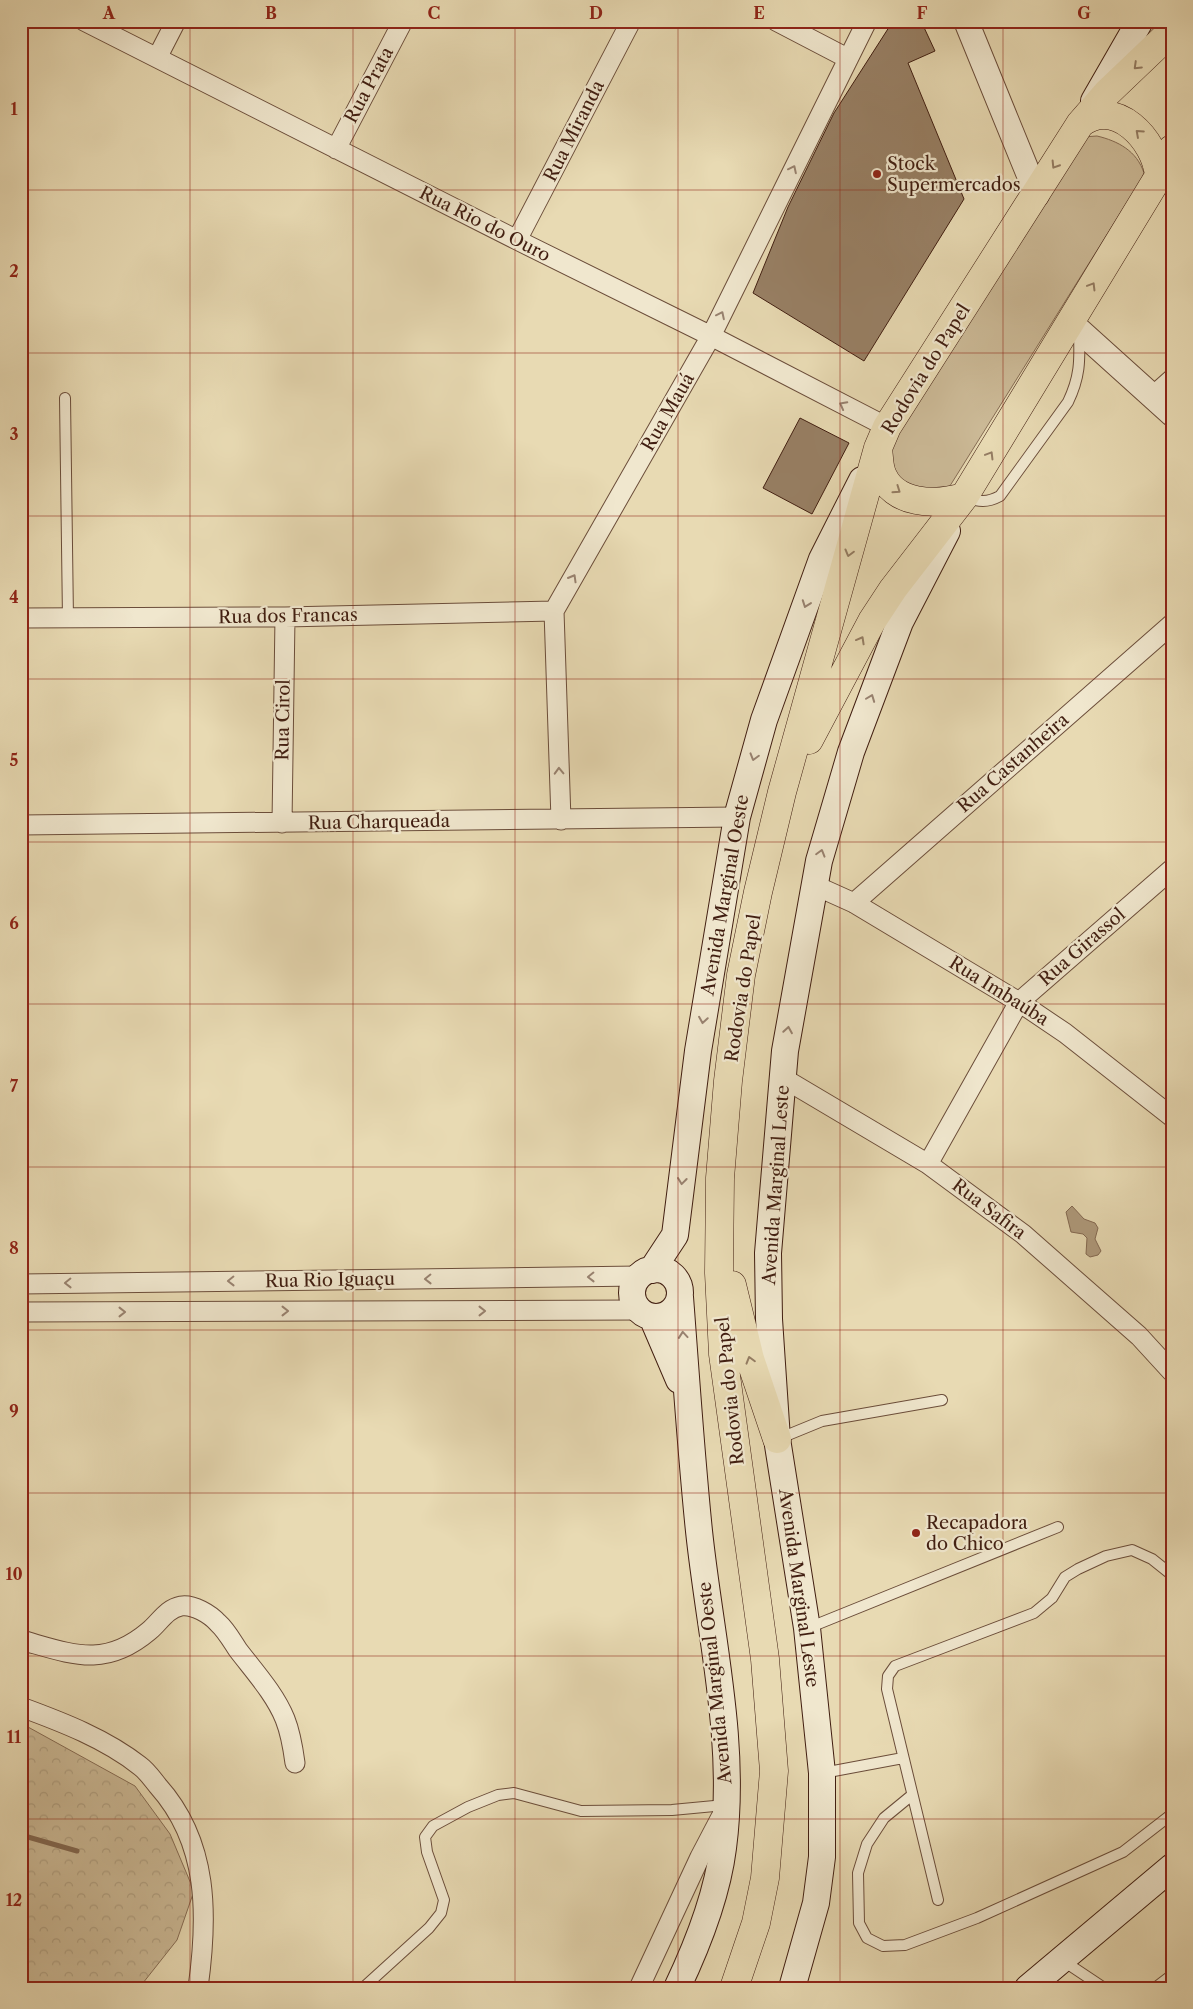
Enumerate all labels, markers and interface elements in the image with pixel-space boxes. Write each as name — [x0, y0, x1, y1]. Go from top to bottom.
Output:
text: A — [102, 3, 116, 23]
text: B — [265, 3, 277, 23]
text: C — [428, 3, 440, 23]
text: D — [589, 3, 603, 23]
text: E — [753, 3, 765, 23]
text: F — [917, 3, 928, 23]
text: G — [1077, 3, 1091, 23]
street label: Rua Prata — [340, 43, 398, 127]
one-way arrow — [1134, 60, 1143, 69]
street label: Rua Miranda — [539, 76, 609, 185]
text: 1 — [10, 99, 18, 119]
one-way arrow — [1136, 130, 1145, 139]
place label: Stock Supermercados — [887, 153, 1021, 196]
one-way arrow — [1051, 160, 1061, 169]
one-way arrow — [787, 165, 797, 174]
marker: Stock Supermercados — [871, 168, 883, 180]
street label: Rua Rio do Ouro — [416, 182, 554, 266]
text: 2 — [9, 261, 19, 281]
one-way arrow — [1086, 283, 1096, 292]
street label: Rodovia do Papel — [877, 300, 975, 438]
one-way arrow — [715, 311, 725, 320]
street label: Rua Mauá — [637, 369, 699, 455]
one-way arrow — [840, 401, 849, 411]
text: 3 — [9, 424, 19, 444]
one-way arrow — [983, 452, 993, 461]
one-way arrow — [891, 484, 901, 493]
one-way arrow — [844, 548, 854, 556]
one-way arrow — [566, 575, 576, 584]
text: 4 — [9, 587, 19, 607]
one-way arrow — [802, 599, 812, 607]
street label: Rua dos Francas — [218, 604, 358, 628]
one-way arrow — [855, 637, 865, 646]
street label: Rua Cirol — [271, 679, 295, 761]
one-way arrow — [865, 694, 875, 703]
street label: Rua Castanheira — [953, 708, 1074, 817]
text: 5 — [10, 750, 19, 770]
one-way arrow — [749, 753, 759, 761]
one-way arrow — [554, 767, 564, 774]
street label: Avenida Marginal Oeste — [696, 793, 753, 998]
street label: Rua Charqueada — [308, 810, 451, 834]
one-way arrow — [816, 849, 826, 857]
street label: Rua Girassol — [1034, 903, 1130, 991]
text: 6 — [9, 913, 19, 933]
street label: Rodovia do Papel — [720, 913, 766, 1063]
street label: Rua Imbaúba — [945, 952, 1053, 1031]
one-way arrow — [698, 1016, 708, 1024]
one-way arrow — [783, 1025, 793, 1034]
text: 7 — [10, 1076, 19, 1096]
street label: Avenida Marginal Leste — [758, 1084, 794, 1287]
street label: Rua Safira — [948, 1174, 1031, 1244]
one-way arrow — [677, 1177, 688, 1185]
text: 8 — [9, 1238, 19, 1258]
street label: Rua Rio Iguaçu — [265, 1268, 395, 1292]
one-way arrow — [586, 1272, 594, 1282]
one-way arrow — [424, 1274, 432, 1284]
one-way arrow — [226, 1276, 234, 1286]
one-way arrow — [64, 1278, 72, 1288]
one-way arrow — [282, 1306, 289, 1316]
one-way arrow — [479, 1306, 487, 1316]
one-way arrow — [119, 1307, 127, 1317]
street label: Rodovia do Papel — [711, 1316, 749, 1466]
one-way arrow — [677, 1331, 688, 1339]
one-way arrow — [746, 1356, 756, 1364]
text: 9 — [9, 1401, 19, 1421]
street label: Avenida Marginal Leste — [774, 1486, 824, 1689]
place label: Recapadora do Chico — [926, 1512, 1028, 1555]
marker: Recapadora do Chico — [910, 1527, 922, 1539]
text: 10 — [5, 1564, 23, 1584]
street label: Avenida Marginal Oeste — [693, 1581, 737, 1786]
text: 11 — [7, 1727, 22, 1747]
text: 12 — [6, 1890, 22, 1910]

